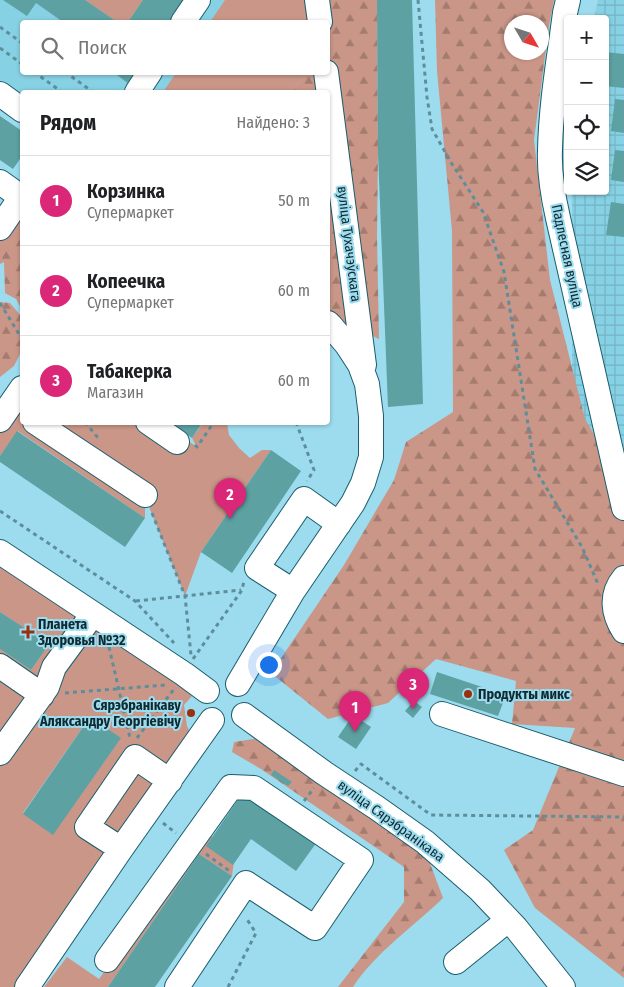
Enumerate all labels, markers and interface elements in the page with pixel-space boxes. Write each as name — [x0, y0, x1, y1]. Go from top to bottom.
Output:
north arrow — [504, 15, 549, 60]
map controls — [564, 15, 609, 195]
button: + — [564, 15, 609, 60]
search box — [20, 20, 330, 75]
icon: search — [38, 34, 66, 62]
text: Поиск — [78, 36, 127, 59]
button: − — [564, 60, 609, 105]
button: locate — [564, 105, 609, 150]
text: Рядом — [40, 110, 96, 136]
text: Найдено: 3 — [237, 113, 310, 132]
button: layers — [564, 150, 609, 195]
text: Корзинка — [87, 180, 165, 203]
street label: вуліца Тухачэўскага — [333, 185, 365, 303]
text: 1 — [53, 191, 59, 210]
text: 50 m — [278, 191, 310, 210]
text: Супермаркет — [87, 203, 174, 222]
street label: Падлесная вуліца — [548, 203, 586, 309]
text: Копеечка — [87, 270, 165, 293]
text: 2 — [52, 281, 60, 300]
text: 60 m — [278, 281, 310, 300]
text: Супермаркет — [87, 293, 174, 312]
text: Табакерка — [87, 360, 172, 383]
text: 3 — [52, 371, 60, 390]
text: 60 m — [278, 371, 310, 390]
text: Магазин — [87, 383, 144, 402]
pin: 2 — [214, 478, 246, 519]
place label: Планета Здоровья №32 — [37, 616, 126, 649]
marker: Планета Здоровья №32 — [22, 626, 34, 638]
your location — [256, 652, 282, 678]
pin: 3 — [397, 668, 429, 709]
place label: Продукты микс — [478, 686, 571, 703]
marker: Продукты микс — [462, 688, 474, 700]
pin: 1 — [339, 691, 371, 732]
place label: Сярэбранікаву Аляксандру Георгіевічу — [39, 697, 181, 730]
marker: Сярэбранікаву Аляксандру Георгіевічу — [185, 707, 197, 719]
street label: вуліца Сярэбранікава — [334, 777, 448, 865]

